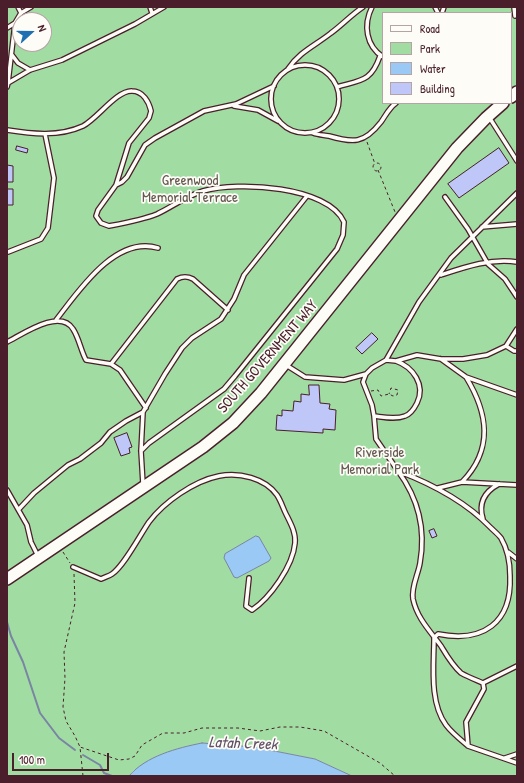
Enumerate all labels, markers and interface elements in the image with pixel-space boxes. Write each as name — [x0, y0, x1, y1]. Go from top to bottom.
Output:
north arrow — [12, 12, 52, 52]
legend — [382, 12, 512, 104]
text: Road — [420, 20, 440, 37]
text: N — [35, 23, 50, 33]
text: Park — [420, 40, 440, 57]
text: Water — [420, 60, 446, 77]
text: Building — [420, 80, 455, 97]
park label: Greenwood Memorial Terrace — [142, 172, 238, 207]
street label: SOUTH GOVERNMENT WAY — [214, 297, 322, 417]
park label: Riverside Memorial Park — [341, 444, 419, 479]
water label: Latah Creek — [208, 733, 278, 755]
scale bar — [14, 745, 111, 771]
text: 100 m — [19, 751, 45, 768]

